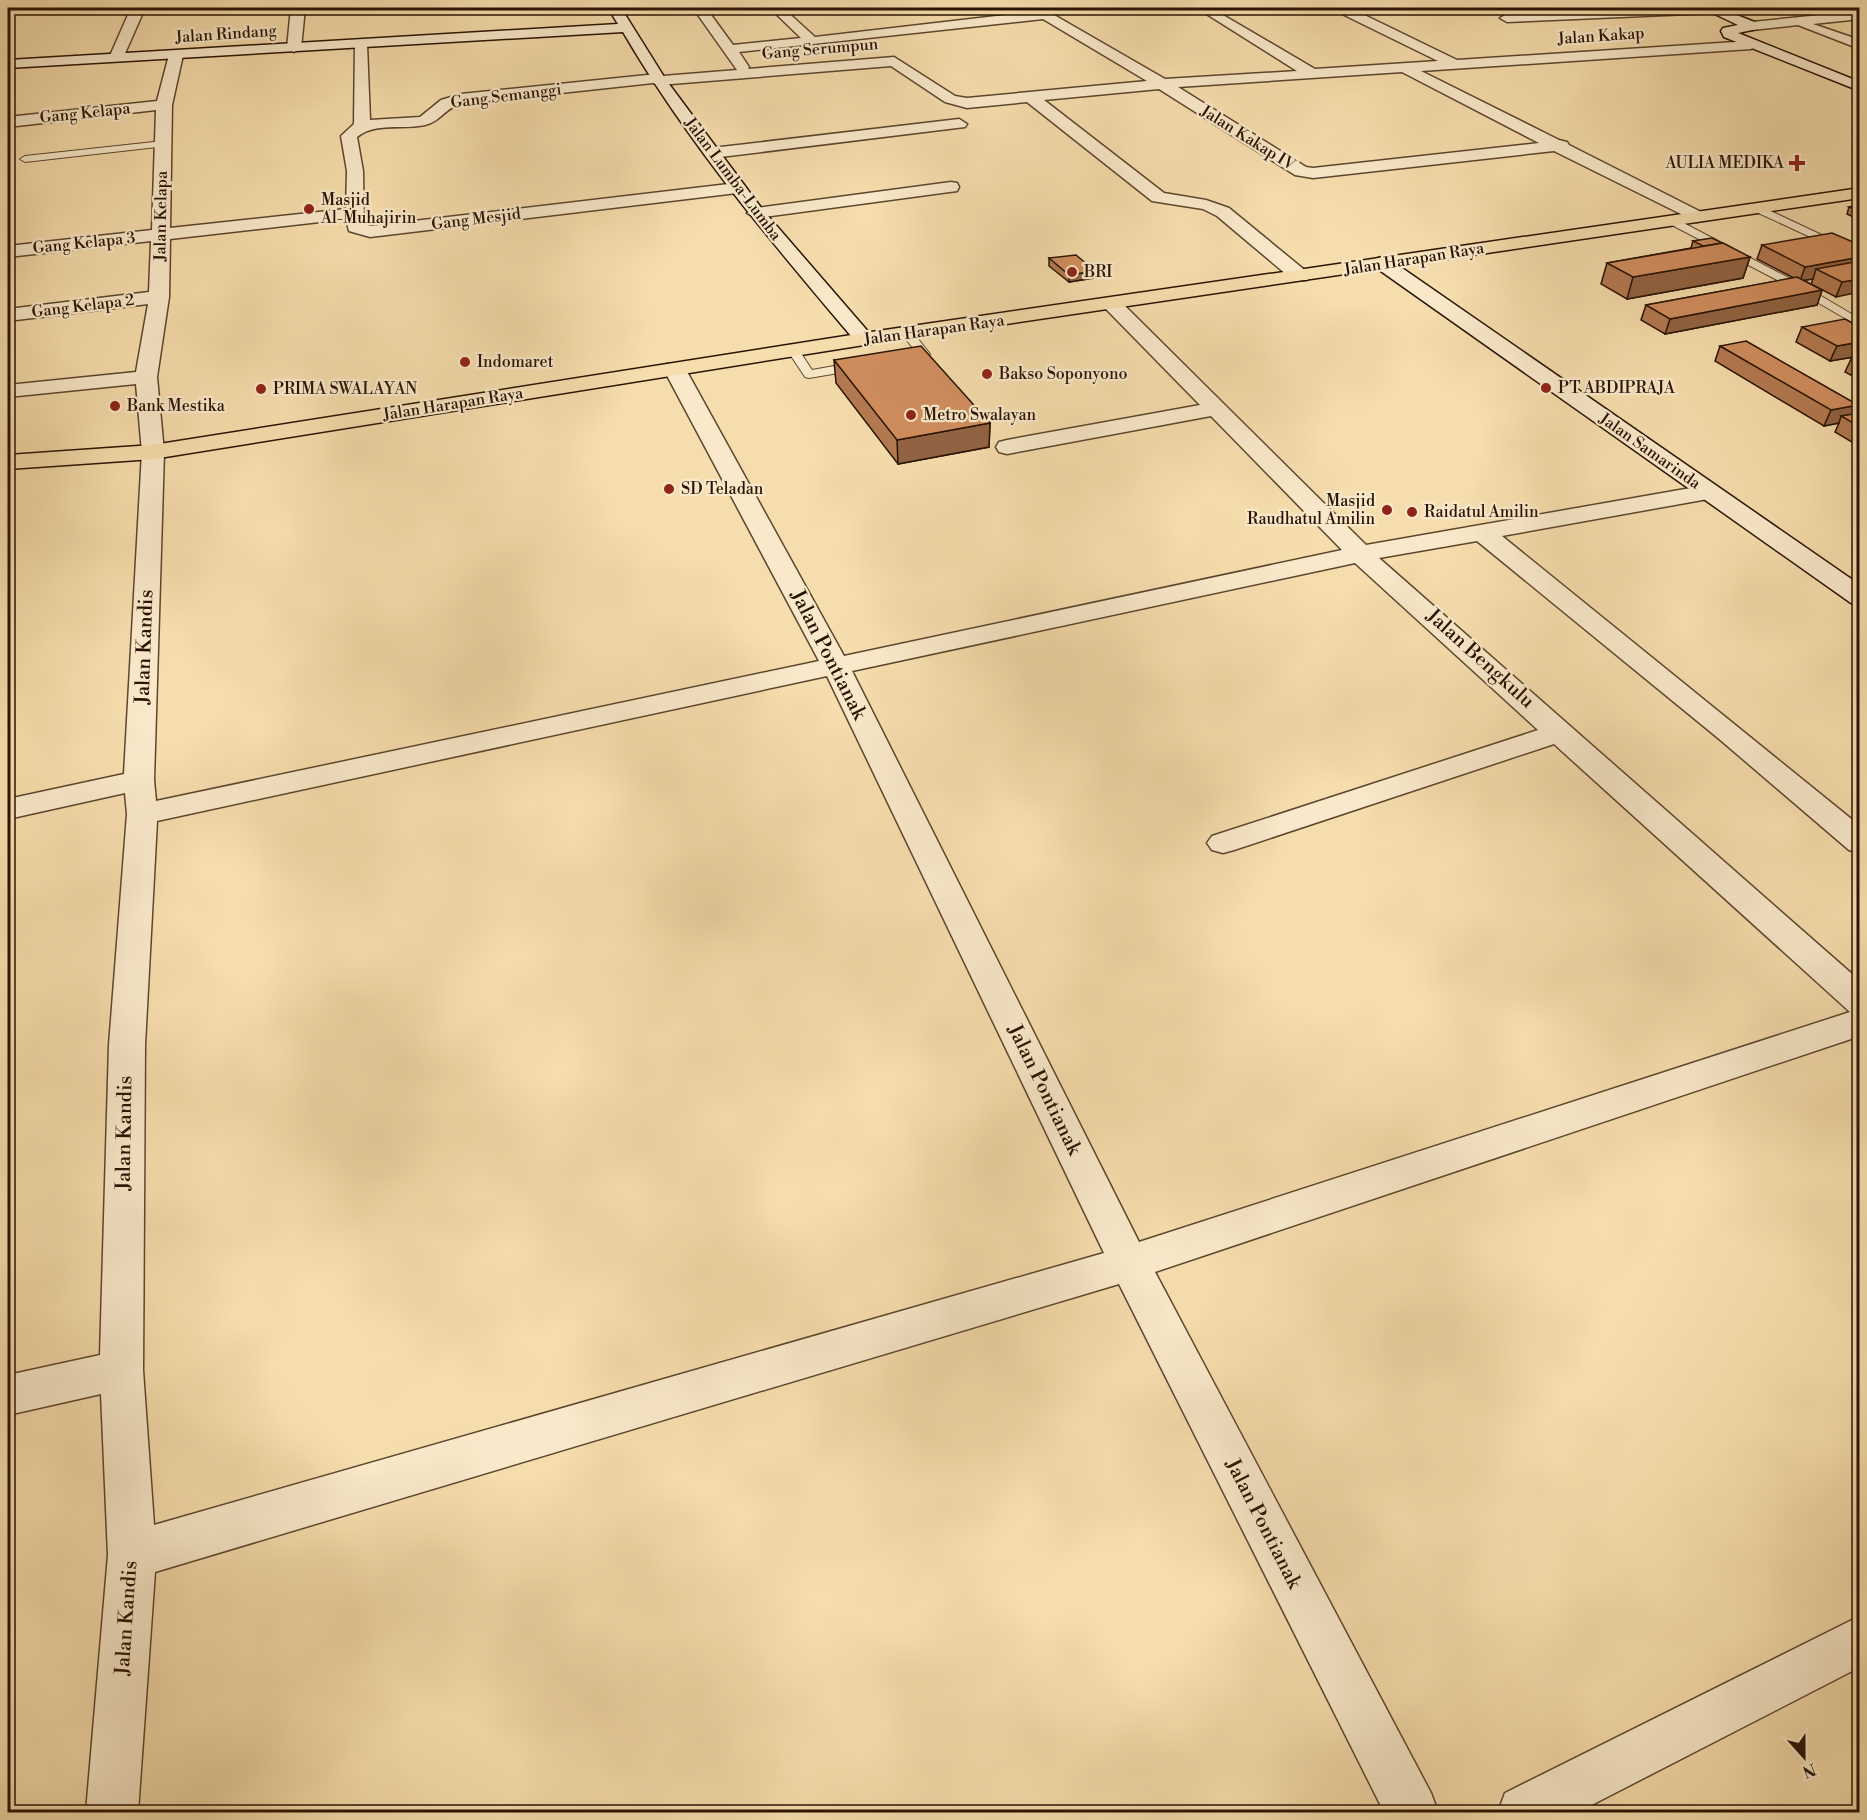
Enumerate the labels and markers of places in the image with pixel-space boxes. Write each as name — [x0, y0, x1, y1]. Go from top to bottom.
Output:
place label: AULIA MEDIKA — [1664, 153, 1785, 173]
marker: AULIA MEDIKA — [1788, 154, 1806, 172]
place label: Masjid Al-Muhajirin — [320, 190, 417, 228]
marker: Masjid Al-Muhajirin — [302, 202, 316, 216]
place label: BRI — [1083, 262, 1112, 282]
marker: BRI — [1065, 265, 1079, 279]
place label: Indomaret — [477, 352, 554, 372]
marker: Indomaret — [458, 355, 472, 369]
place label: Bakso Soponyono — [998, 364, 1127, 384]
marker: Bakso Soponyono — [980, 367, 994, 381]
place label: PT ABDIPRAJA — [1558, 378, 1676, 398]
place label: PRIMA SWALAYAN — [273, 379, 417, 399]
marker: PT ABDIPRAJA — [1539, 381, 1553, 395]
marker: PRIMA SWALAYAN — [254, 382, 268, 396]
place label: Bank Mestika — [126, 396, 226, 416]
marker: Bank Mestika — [108, 399, 122, 413]
place label: Metro Swalayan — [923, 405, 1037, 425]
marker: Metro Swalayan — [904, 408, 918, 422]
place label: SD Teladan — [681, 479, 764, 499]
marker: SD Teladan — [662, 482, 676, 496]
place label: Masjid Raudhatul Amilin — [1247, 491, 1375, 529]
place label: Raidatul Amilin — [1424, 502, 1539, 522]
marker: Masjid Raudhatul Amilin — [1380, 503, 1394, 517]
marker: Raidatul Amilin — [1405, 505, 1419, 519]

